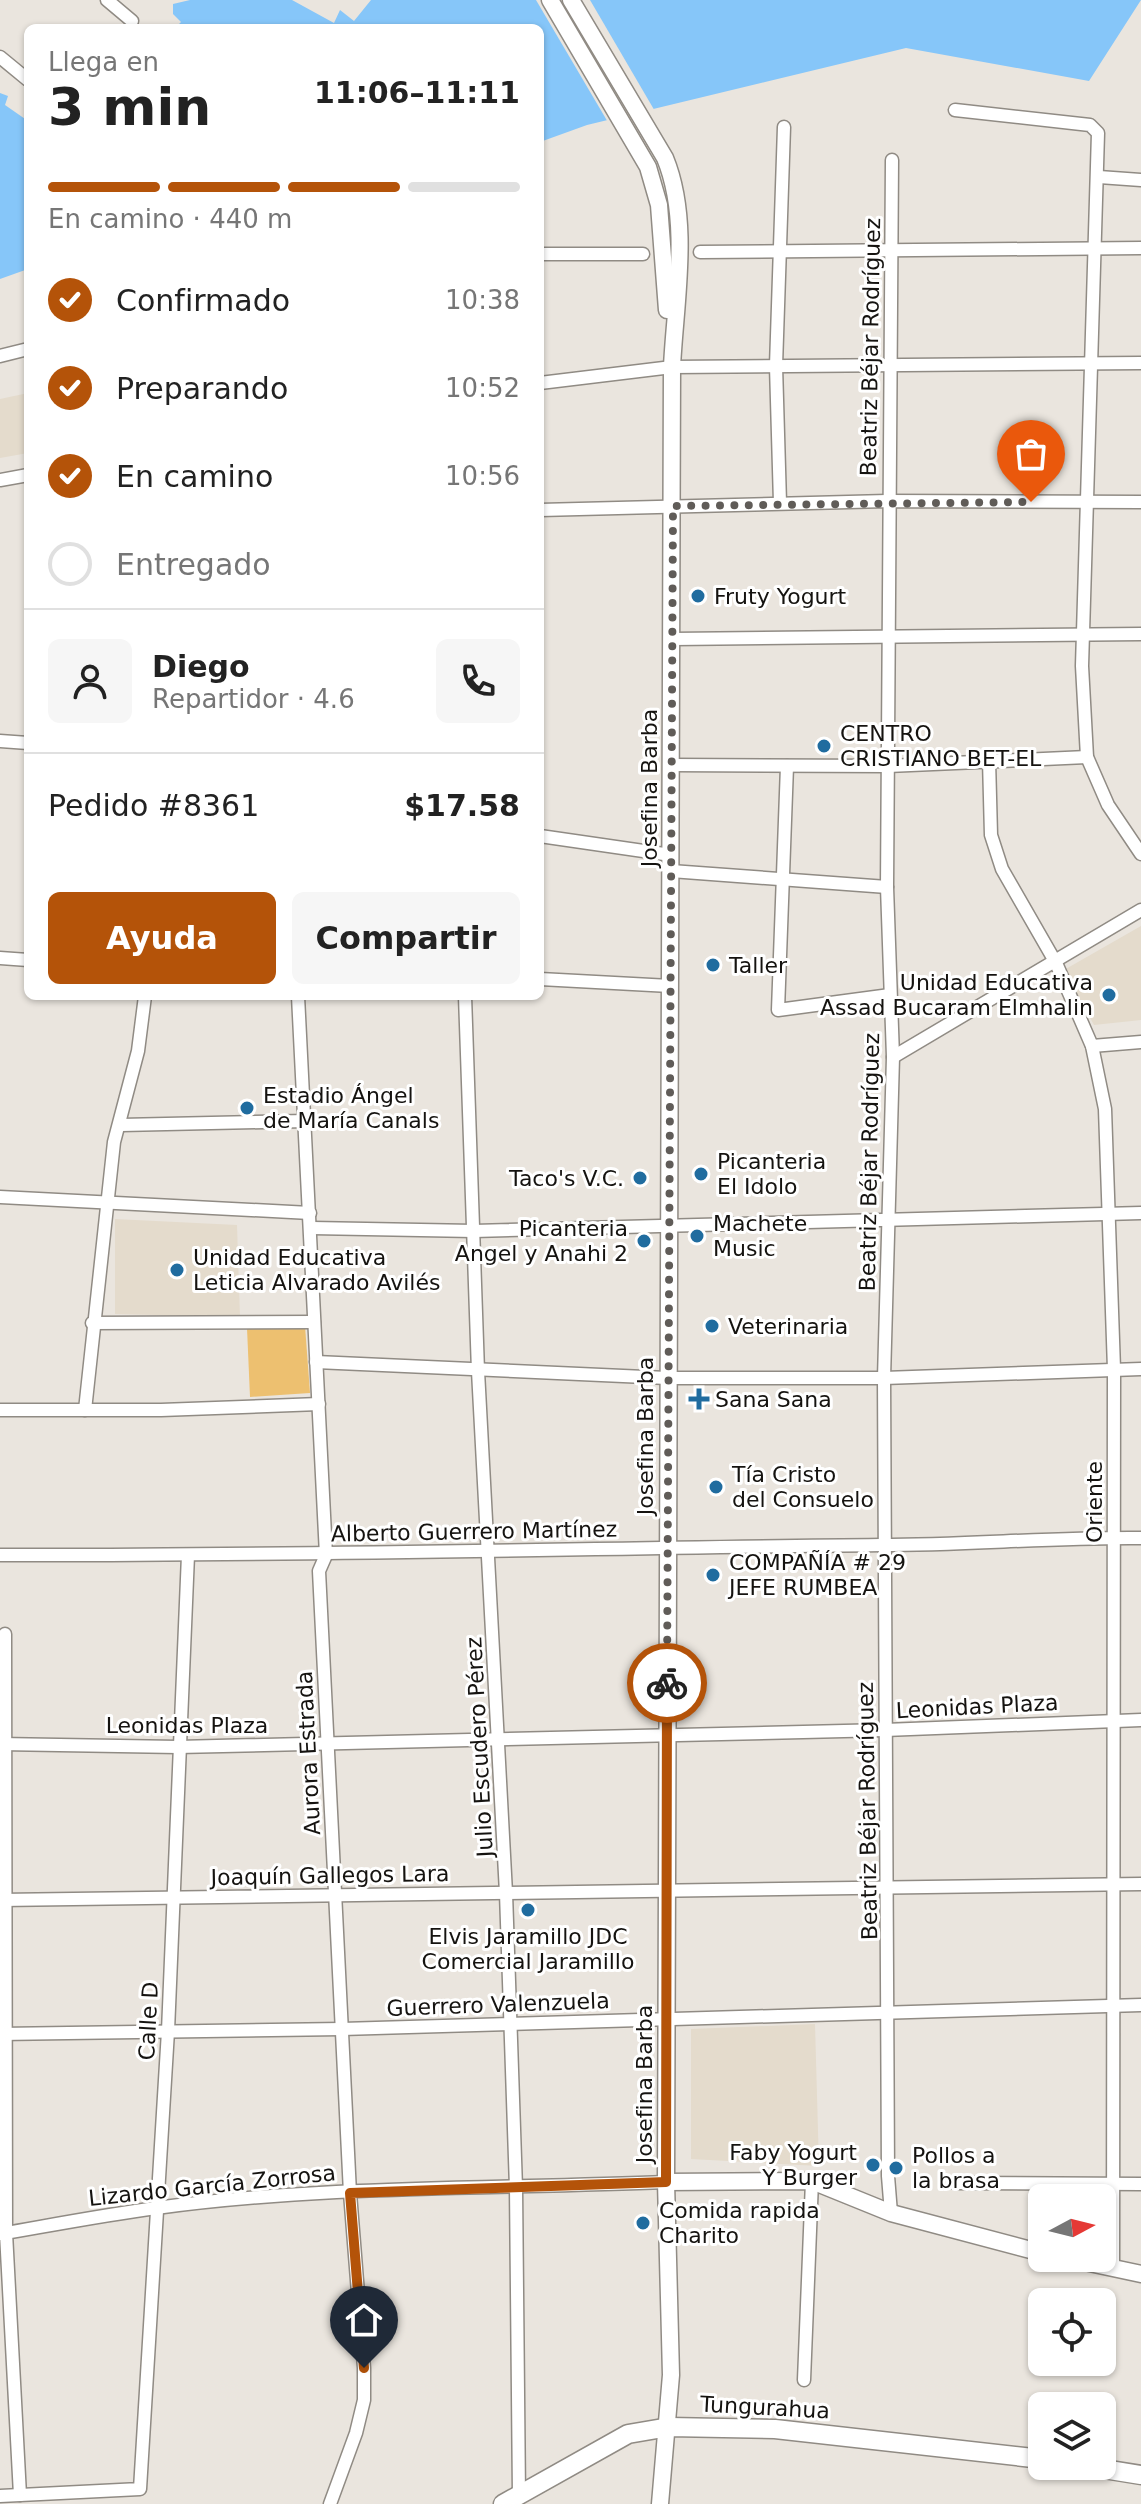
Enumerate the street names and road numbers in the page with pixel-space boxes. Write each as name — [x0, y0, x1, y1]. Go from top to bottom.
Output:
street label: Beatriz Béjar Rodríguez — [856, 218, 885, 476]
street label: Josefina Barba — [637, 709, 662, 869]
street label: Beatriz Béjar Rodríguez — [855, 1033, 884, 1291]
street label: Josefina Barba — [633, 1357, 658, 1517]
street label: Oriente — [1082, 1461, 1107, 1543]
street label: Alberto Guerrero Martínez — [331, 1517, 617, 1546]
street label: Julio Escudero Pérez — [461, 1636, 498, 1860]
street label: Aurora Estrada — [292, 1670, 325, 1836]
street label: Beatriz Béjar Rodríguez — [853, 1682, 882, 1940]
street label: Leonidas Plaza — [895, 1690, 1059, 1723]
street label: Leonidas Plaza — [106, 1713, 268, 1738]
street label: Joaquín Gallegos Lara — [208, 1861, 450, 1890]
street label: Calle D — [134, 1981, 163, 2061]
street label: Guerrero Valenzuela — [386, 1988, 610, 2021]
street label: Josefina Barba — [632, 2005, 657, 2165]
street label: Lizardo García Zorrosa — [87, 2160, 337, 2211]
street label: Tungurahua — [699, 2392, 830, 2423]

